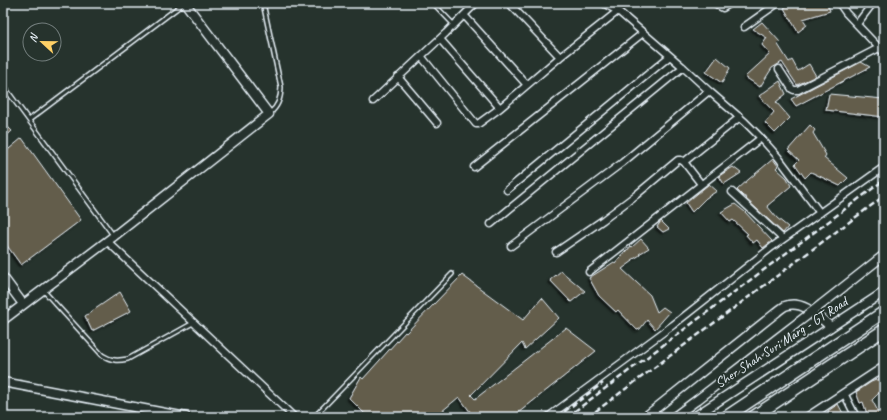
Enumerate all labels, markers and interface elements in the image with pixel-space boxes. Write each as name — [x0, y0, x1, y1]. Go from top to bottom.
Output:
north arrow — [22, 22, 62, 62]
text: N — [25, 30, 41, 44]
street label: Sher Shah Suri Marg - GT Road — [712, 292, 853, 392]

